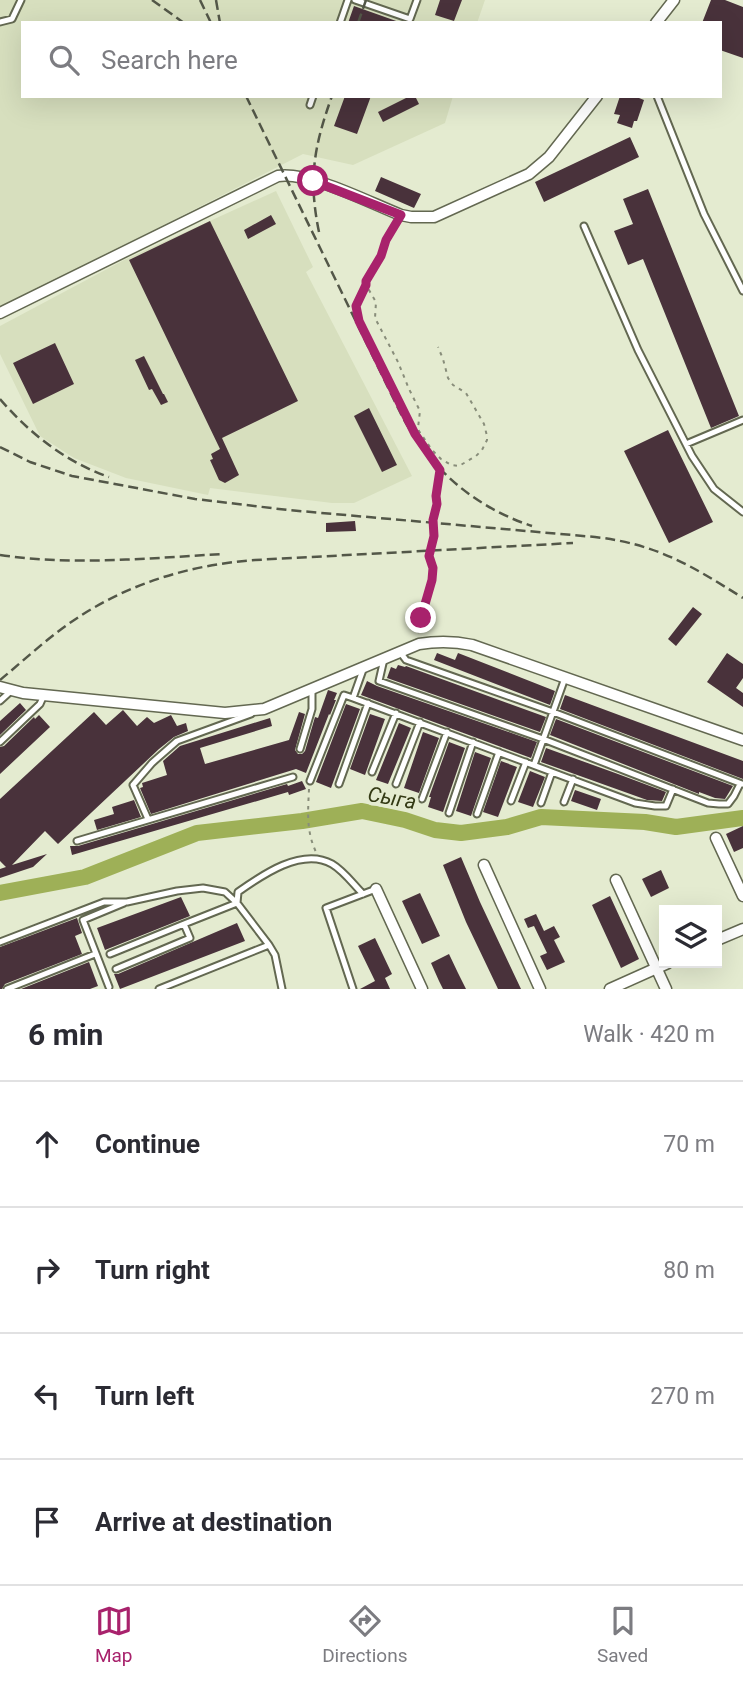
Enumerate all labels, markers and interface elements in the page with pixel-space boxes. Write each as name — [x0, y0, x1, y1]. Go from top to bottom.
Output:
search box — [21, 21, 722, 98]
icon: search — [45, 41, 83, 79]
text: Search here — [101, 45, 238, 75]
route start — [297, 165, 328, 196]
route end — [405, 602, 436, 633]
water label: Сыга — [366, 782, 418, 814]
map controls — [659, 905, 722, 968]
button: layers — [659, 905, 722, 968]
text: 6 min — [28, 1017, 103, 1052]
text: Walk · 420 m — [583, 1021, 715, 1048]
icon: ahead — [28, 1125, 66, 1163]
text: Continue — [95, 1129, 200, 1159]
text: 70 m — [663, 1131, 715, 1158]
icon: right — [28, 1251, 66, 1289]
text: Turn right — [95, 1255, 210, 1285]
text: 80 m — [663, 1257, 715, 1284]
icon: left — [28, 1377, 66, 1415]
text: Turn left — [95, 1381, 194, 1411]
text: 270 m — [650, 1383, 715, 1410]
icon: arrive — [28, 1503, 66, 1541]
text: Arrive at destination — [95, 1507, 332, 1537]
tab: Map — [95, 1602, 133, 1667]
tab: Directions — [322, 1602, 407, 1667]
tab: Saved — [597, 1602, 648, 1667]

